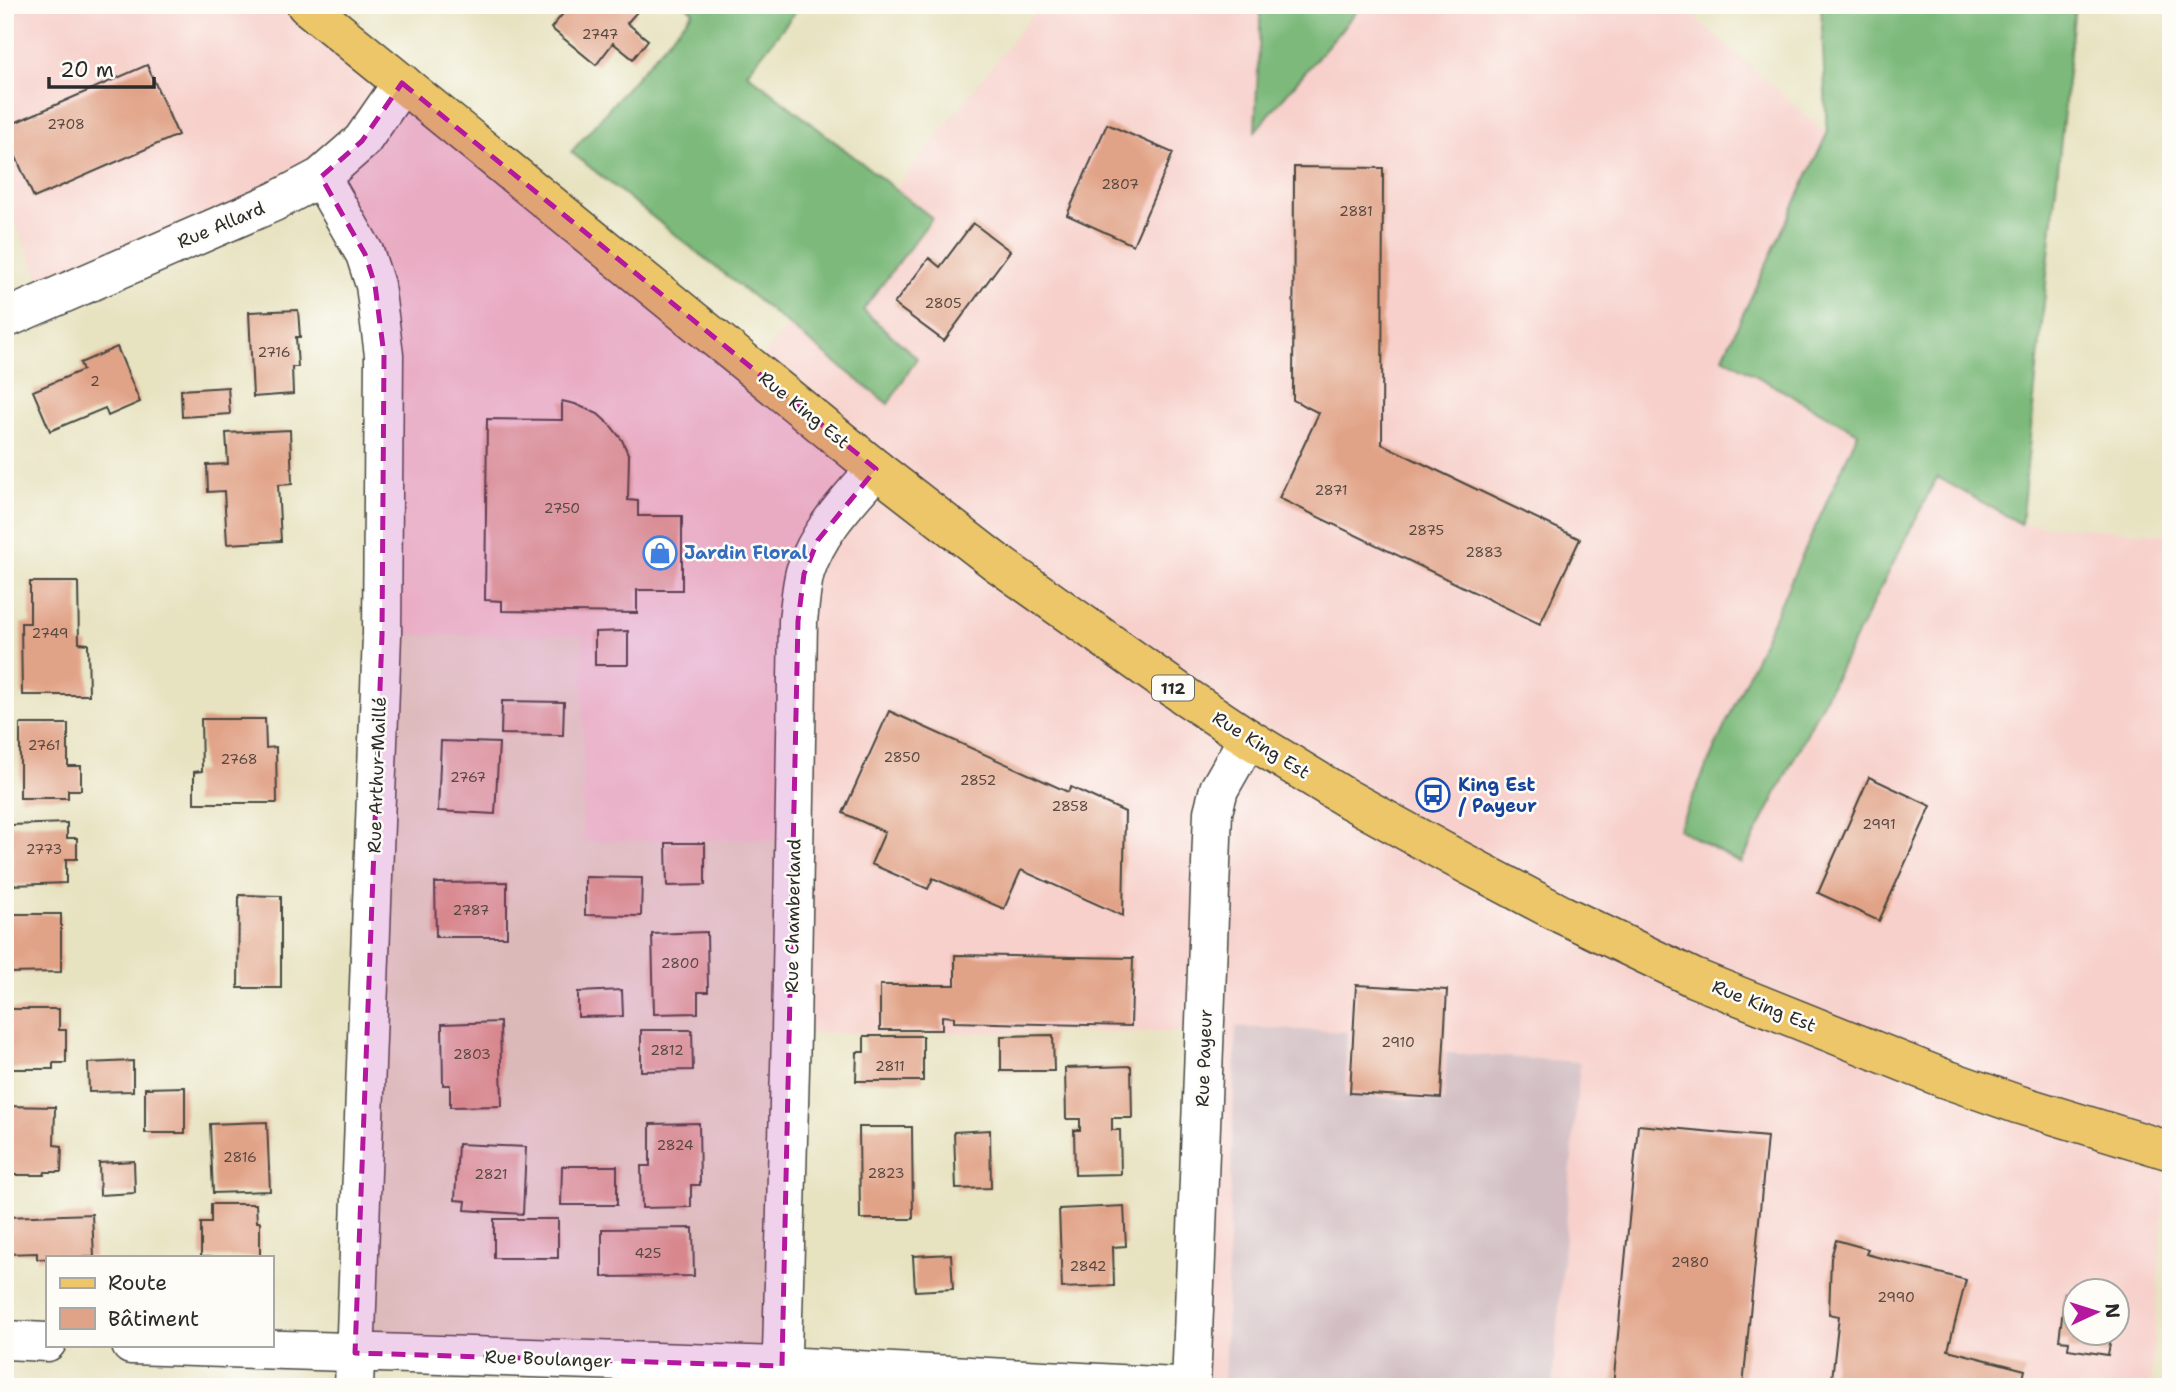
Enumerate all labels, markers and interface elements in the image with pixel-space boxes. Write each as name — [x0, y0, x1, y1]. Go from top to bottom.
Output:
house number: 2747 — [582, 25, 618, 43]
scale bar — [49, 46, 154, 90]
text: 20 m — [60, 56, 114, 84]
house number: 2708 — [47, 115, 85, 133]
house number: 2807 — [1101, 175, 1139, 193]
street label: Rue Allard — [174, 196, 268, 254]
house number: 2881 — [1339, 202, 1373, 220]
house number: 2805 — [924, 294, 962, 312]
house number: 2716 — [257, 343, 291, 361]
street label: Rue King Est — [754, 366, 854, 454]
house number: 2 — [90, 372, 100, 390]
house number: 2871 — [1314, 481, 1348, 499]
house number: 2750 — [544, 499, 580, 517]
house number: 2875 — [1408, 521, 1444, 539]
shop icon: Jardin Floral — [641, 534, 679, 572]
place label: Jardin Floral — [684, 541, 808, 565]
house number: 2883 — [1465, 543, 1503, 561]
house number: 2749 — [32, 624, 68, 642]
road number: 112 — [1152, 676, 1194, 701]
street label: Rue Arthur-Maillé — [362, 696, 392, 854]
street label: Rue King Est — [1208, 706, 1314, 784]
house number: 2761 — [28, 736, 60, 754]
house number: 2850 — [883, 748, 921, 766]
house number: 2768 — [220, 750, 258, 768]
house number: 2767 — [450, 768, 486, 786]
house number: 2852 — [960, 771, 996, 789]
place label: King Est / Payeur — [1458, 773, 1537, 818]
bus stop icon: King Est / Payeur — [1414, 776, 1452, 814]
house number: 2858 — [1052, 797, 1088, 815]
house number: 2991 — [1862, 815, 1896, 833]
street label: Rue Chamberland — [780, 839, 806, 993]
house number: 2773 — [26, 840, 62, 858]
house number: 2787 — [453, 901, 489, 919]
house number: 2800 — [661, 954, 699, 972]
street label: Rue King Est — [1708, 974, 1820, 1038]
street label: Rue Payeur — [1190, 1009, 1218, 1107]
house number: 2910 — [1381, 1033, 1415, 1051]
house number: 2812 — [650, 1041, 684, 1059]
house number: 2803 — [453, 1045, 491, 1063]
house number: 2811 — [875, 1057, 905, 1075]
house number: 2824 — [656, 1136, 694, 1154]
house number: 2816 — [223, 1148, 257, 1166]
house number: 2823 — [867, 1164, 905, 1182]
house number: 2821 — [474, 1165, 508, 1183]
house number: 425 — [635, 1244, 661, 1262]
house number: 2980 — [1671, 1253, 1709, 1271]
legend — [46, 1256, 273, 1346]
house number: 2842 — [1069, 1257, 1107, 1275]
text: Route — [108, 1269, 167, 1297]
north arrow — [2060, 1276, 2130, 1346]
house number: 2990 — [1877, 1288, 1915, 1306]
text: N — [2099, 1302, 2125, 1319]
text: Bâtiment — [108, 1305, 199, 1333]
street label: Rue Boulanger — [484, 1345, 612, 1373]

